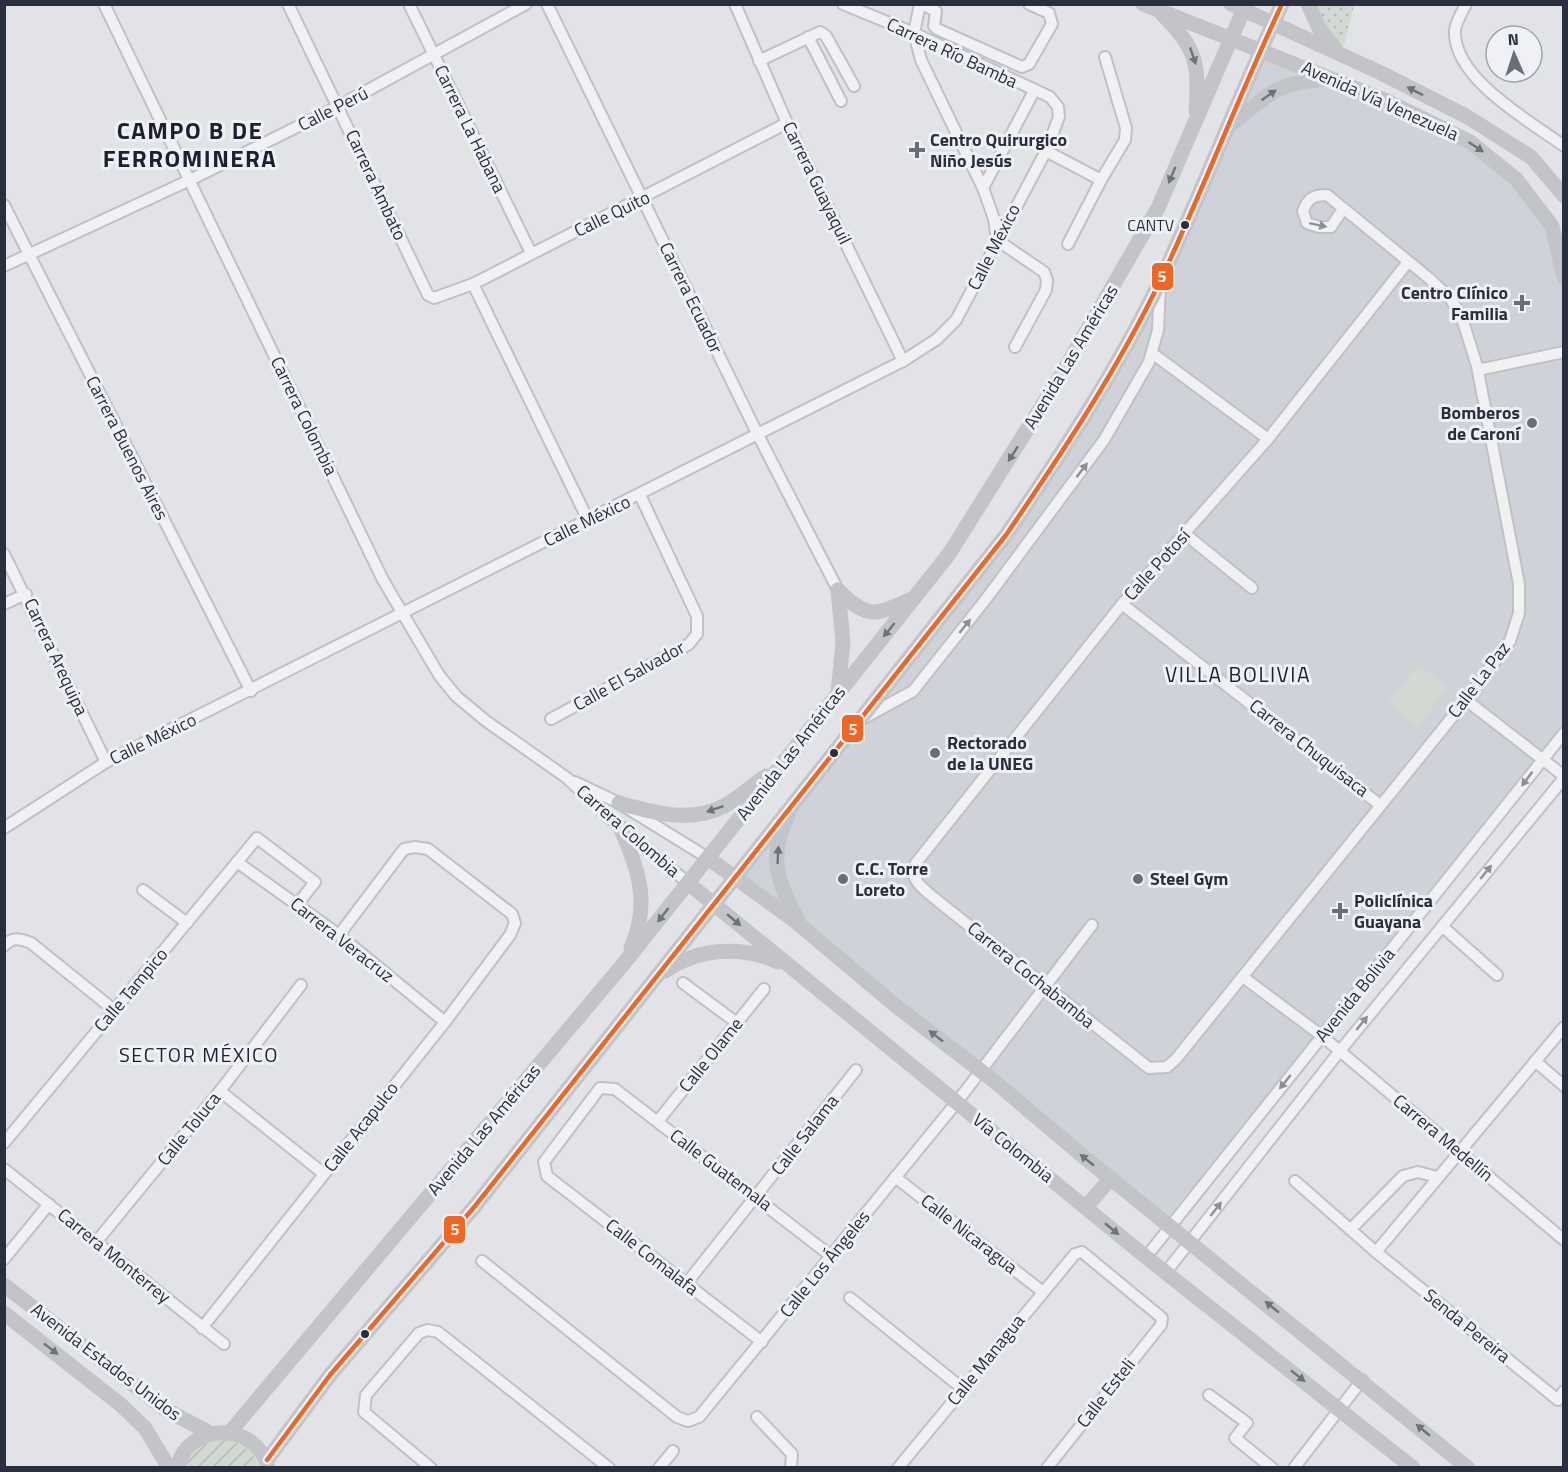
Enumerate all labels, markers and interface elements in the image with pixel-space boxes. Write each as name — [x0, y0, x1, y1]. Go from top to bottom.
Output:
street label: Carrera Río Bamba — [882, 10, 1022, 95]
north arrow — [1484, 24, 1544, 84]
text: N — [1507, 27, 1519, 51]
one-way arrow — [1189, 47, 1198, 65]
street label: Avenida Vía Venezuela — [1297, 54, 1463, 147]
street label: Carrera La Habana — [428, 60, 513, 197]
street label: Calle Perú — [293, 79, 373, 138]
one-way arrow — [1407, 86, 1424, 95]
one-way arrow — [1261, 89, 1277, 101]
district label: CAMPO B DE FERROMINERA — [103, 112, 277, 176]
street label: Carrera Guayaquil — [776, 117, 859, 249]
street label: Carrera Ambato — [339, 125, 414, 245]
place label: Centro Quirurgico Niño Jesús — [930, 126, 1067, 174]
marker: Centro Quirurgico Niño Jesús — [908, 141, 926, 159]
one-way arrow — [1468, 141, 1484, 153]
one-way arrow — [1167, 167, 1177, 185]
street label: Calle Quito — [569, 184, 654, 244]
street label: Calle México — [960, 199, 1027, 295]
place label: CANTV — [1127, 213, 1174, 237]
marker: CANTV — [1179, 219, 1191, 231]
one-way arrow — [1309, 221, 1328, 230]
street label: Carrera Ecuador — [653, 238, 730, 358]
line badge: 5 — [1151, 262, 1174, 291]
text: 5 — [1158, 264, 1167, 288]
street label: Avenida Las Américas — [1017, 279, 1124, 434]
place label: Centro Clínico Familia — [1401, 279, 1508, 327]
marker: Centro Clínico Familia — [1513, 294, 1531, 312]
street label: Carrera Colombia — [264, 352, 345, 480]
street label: Carrera Buenos Aires — [79, 371, 176, 525]
place label: Bomberos de Caroní — [1441, 399, 1521, 447]
marker: Bomberos de Caroní — [1525, 416, 1539, 430]
one-way arrow — [1008, 446, 1019, 462]
one-way arrow — [1075, 462, 1088, 478]
street label: Calle México — [539, 488, 635, 553]
street label: Calle Potosí — [1117, 521, 1198, 607]
street label: Carrera Arequipa — [17, 594, 95, 720]
one-way arrow — [958, 618, 971, 634]
one-way arrow — [883, 623, 896, 638]
street label: Calle El Salvador — [568, 634, 690, 717]
street label: Calle La Paz — [1441, 636, 1516, 724]
district label: VILLA BOLIVIA — [1165, 658, 1311, 690]
street label: Avenida Las Américas — [729, 680, 852, 826]
street label: Carrera Chuquisaca — [1244, 692, 1375, 803]
street label: Calle México — [105, 706, 201, 771]
line badge: 5 — [841, 714, 864, 743]
text: 5 — [849, 717, 858, 741]
place label: Rectorado de la UNEG — [947, 729, 1033, 777]
marker: Rectorado de la UNEG — [928, 746, 942, 760]
unlabelled marker — [828, 747, 840, 759]
one-way arrow — [1521, 771, 1533, 786]
street label: Carrera Colombia — [571, 778, 686, 883]
one-way arrow — [706, 805, 724, 815]
one-way arrow — [773, 845, 783, 864]
place label: C.C. Torre Loreto — [855, 855, 928, 903]
place label: Steel Gym — [1150, 865, 1228, 892]
one-way arrow — [1479, 865, 1491, 880]
marker: C.C. Torre Loreto — [836, 872, 850, 886]
marker: Steel Gym — [1131, 872, 1145, 886]
place label: Policlínica Guayana — [1354, 887, 1433, 935]
street label: Carrera Veracruz — [285, 890, 400, 989]
marker: Policlínica Guayana — [1331, 902, 1349, 920]
one-way arrow — [658, 907, 670, 922]
one-way arrow — [726, 913, 741, 925]
street label: Carrera Cochabamba — [962, 915, 1101, 1035]
street label: Calle Tampico — [87, 942, 174, 1038]
street label: Avenida Bolivia — [1308, 942, 1401, 1048]
street label: Calle Olame — [672, 1011, 749, 1098]
one-way arrow — [1356, 1015, 1369, 1031]
one-way arrow — [928, 1031, 943, 1043]
district label: SECTOR MÉXICO — [119, 1039, 279, 1070]
street label: Avenida Las Américas — [420, 1058, 547, 1201]
one-way arrow — [1279, 1074, 1292, 1090]
street label: Calle Acapulco — [317, 1076, 405, 1178]
street label: Calle Toluca — [150, 1086, 227, 1171]
street label: Carrera Medellín — [1387, 1087, 1500, 1188]
street label: Calle Salama — [764, 1088, 845, 1181]
street label: Vía Colombia — [967, 1106, 1060, 1189]
street label: Calle Guatemala — [664, 1122, 778, 1217]
one-way arrow — [1079, 1153, 1095, 1166]
street label: Calle Nicaragua — [915, 1187, 1023, 1280]
street label: Carrera Monterrey — [52, 1201, 177, 1310]
one-way arrow — [1209, 1202, 1221, 1217]
street label: Calle Los Ángeles — [773, 1204, 876, 1323]
street label: Calle Comalafa — [600, 1212, 705, 1302]
line badge: 5 — [443, 1215, 466, 1244]
text: 5 — [451, 1217, 460, 1241]
one-way arrow — [1104, 1222, 1119, 1235]
street label: Senda Pereira — [1418, 1282, 1517, 1369]
street label: Avenida Estados Unidos — [26, 1296, 187, 1427]
one-way arrow — [1264, 1301, 1280, 1314]
street label: Calle Managua — [940, 1308, 1031, 1411]
unlabelled marker — [359, 1328, 371, 1340]
one-way arrow — [43, 1343, 58, 1355]
street label: Calle Esteli — [1070, 1352, 1141, 1433]
one-way arrow — [1290, 1370, 1306, 1383]
one-way arrow — [1415, 1424, 1431, 1437]

